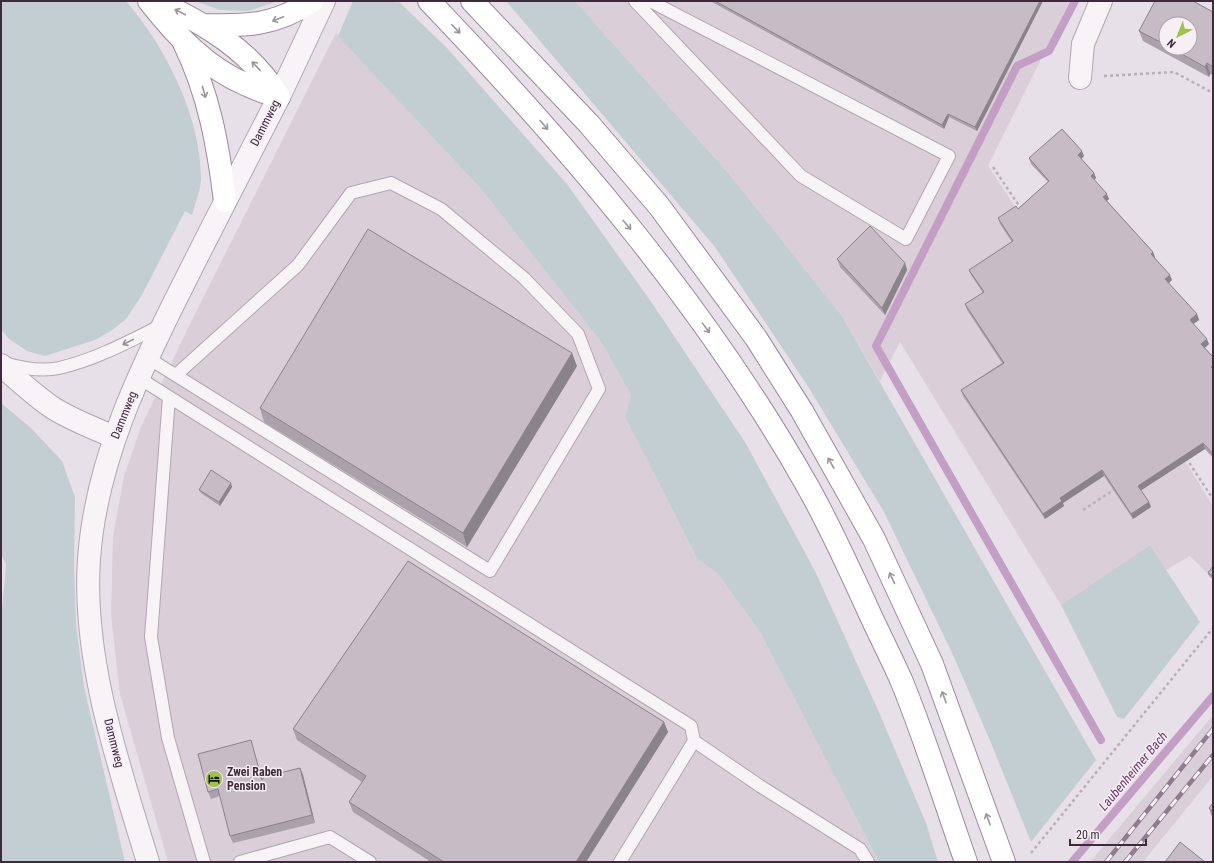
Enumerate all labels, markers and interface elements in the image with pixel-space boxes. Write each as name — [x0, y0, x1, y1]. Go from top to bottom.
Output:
one-way arrow — [174, 8, 186, 16]
one-way arrow — [272, 15, 284, 23]
north arrow — [1158, 16, 1198, 56]
one-way arrow — [451, 24, 461, 34]
text: N — [1165, 36, 1179, 50]
one-way arrow — [251, 61, 261, 71]
one-way arrow — [201, 85, 208, 98]
street label: Dammweg — [247, 97, 283, 148]
one-way arrow — [539, 120, 548, 130]
one-way arrow — [623, 219, 632, 230]
one-way arrow — [702, 322, 710, 333]
one-way arrow — [123, 339, 135, 346]
street label: Dammweg — [108, 389, 140, 441]
one-way arrow — [827, 457, 835, 469]
one-way arrow — [888, 572, 895, 584]
one-way arrow — [939, 691, 947, 703]
street label: Dammweg — [101, 717, 127, 769]
water label: Laubenheimer Bach — [1096, 729, 1170, 813]
place label: Zwei Raben Pension — [227, 765, 282, 793]
hotel icon: Zwei Raben Pension — [204, 769, 224, 789]
one-way arrow — [984, 813, 992, 825]
scale bar — [1070, 821, 1146, 847]
text: 20 m — [1076, 828, 1100, 842]

